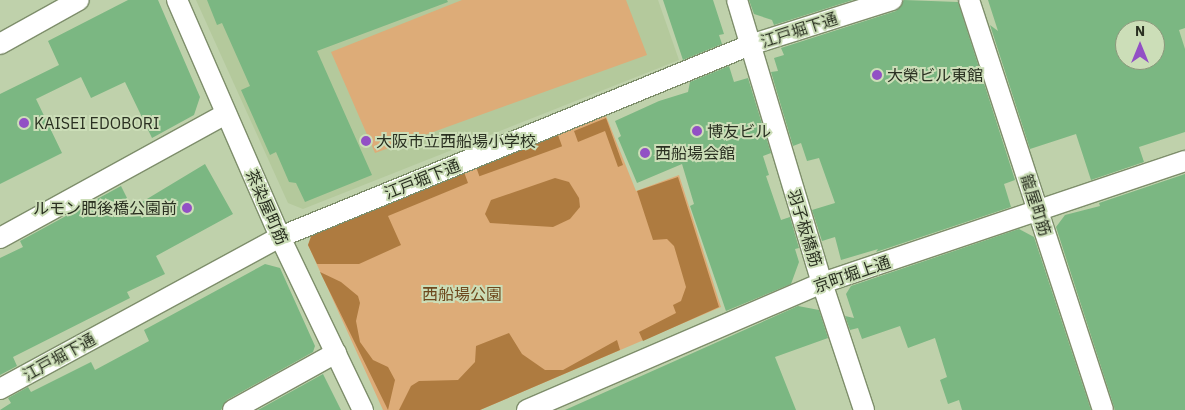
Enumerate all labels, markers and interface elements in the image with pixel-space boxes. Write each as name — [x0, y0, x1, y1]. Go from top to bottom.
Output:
street label: 江戸堀下通 — [758, 9, 840, 51]
north arrow — [1115, 20, 1165, 70]
text: N — [1135, 22, 1145, 40]
place label: 大榮ビル東館 — [887, 65, 983, 85]
marker: 大榮ビル東館 — [871, 69, 883, 81]
place label: KAISEI EDOBORI — [34, 113, 159, 133]
marker: KAISEI EDOBORI — [18, 117, 30, 129]
place label: 博友ビル — [707, 121, 771, 141]
marker: 博友ビル — [691, 125, 703, 137]
place label: 大阪市立西船場小学校 — [376, 131, 536, 151]
marker: 大阪市立西船場小学校 — [360, 135, 372, 147]
place label: 西船場会館 — [655, 143, 735, 163]
marker: 西船場会館 — [639, 147, 651, 159]
street label: 江戸堀下通 — [381, 155, 463, 203]
street label: 茶染屋町筋 — [242, 167, 292, 247]
street label: 籠屋町筋 — [1017, 172, 1055, 238]
street label: 羽子板橋筋 — [784, 187, 826, 269]
place label: ルモン肥後橋公園前 — [33, 198, 177, 218]
marker: ルモン肥後橋公園前 — [181, 202, 193, 214]
street label: 京町堀上通 — [811, 252, 893, 296]
park label: 西船場公園 — [422, 284, 502, 304]
street label: 江戸堀下通 — [19, 329, 99, 385]

